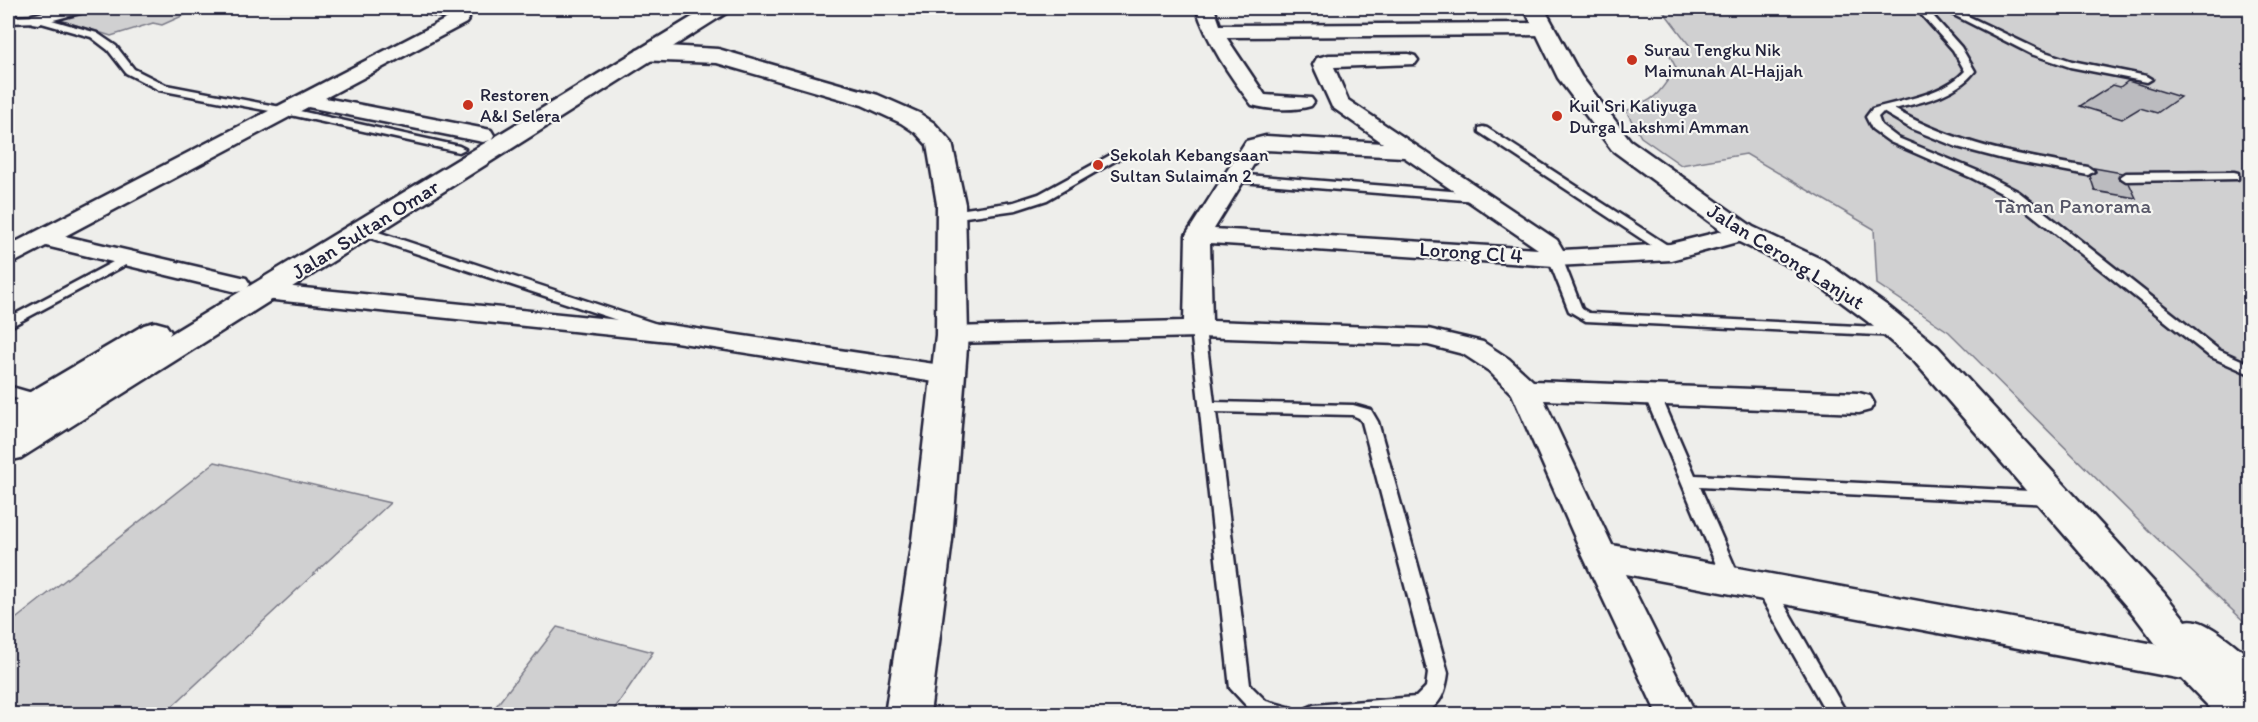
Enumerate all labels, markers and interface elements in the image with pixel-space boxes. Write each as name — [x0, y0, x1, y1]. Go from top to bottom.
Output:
place label: Surau Tengku Nik Maimunah Al-Hajjah — [1644, 39, 1803, 82]
marker: Surau Tengku Nik Maimunah Al-Hajjah — [1625, 53, 1639, 67]
place label: Restoren A&I Selera — [480, 84, 561, 127]
place label: Kuil Sri Kaliyuga Durga Lakshmi Amman — [1569, 95, 1749, 138]
marker: Restoren A&I Selera — [461, 98, 475, 112]
marker: Kuil Sri Kaliyuga Durga Lakshmi Amman — [1550, 109, 1564, 123]
place label: Sekolah Kebangsaan Sultan Sulaiman 2 — [1110, 144, 1269, 187]
marker: Sekolah Kebangsaan Sultan Sulaiman 2 — [1091, 158, 1105, 172]
street label: Jalan Sultan Omar — [287, 173, 444, 284]
park label: Taman Panorama — [1995, 193, 2151, 218]
street label: Jalan Cerong Lanjut — [1703, 198, 1869, 314]
street label: Lorong Cl 4 — [1418, 236, 1524, 268]

